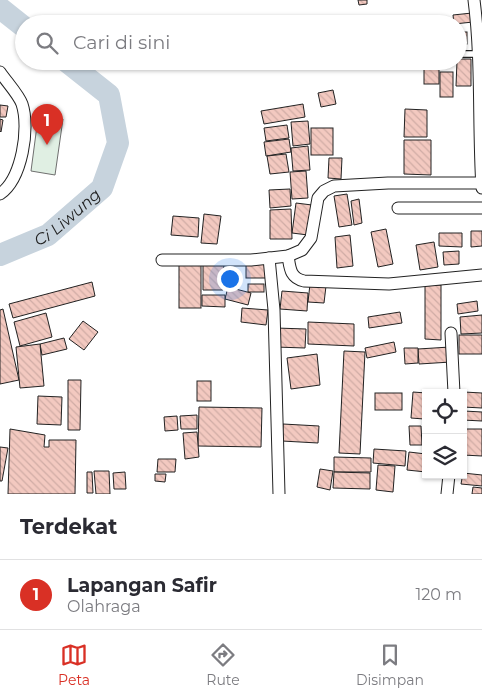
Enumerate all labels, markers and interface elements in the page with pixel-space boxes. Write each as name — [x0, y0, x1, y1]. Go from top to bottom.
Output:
search box — [15, 15, 467, 70]
icon: search — [33, 29, 61, 57]
text: Cari di sini — [73, 31, 170, 54]
pin: 1 — [31, 104, 63, 145]
water label: Ci Liwung — [31, 184, 104, 249]
your location — [217, 266, 243, 292]
map controls — [422, 389, 467, 479]
button: locate — [422, 389, 467, 434]
button: layers — [422, 434, 467, 479]
text: Terdekat — [20, 514, 117, 539]
text: Lapangan Safir — [67, 574, 217, 597]
text: 1 — [33, 585, 39, 604]
text: 120 m — [415, 585, 462, 604]
text: Olahraga — [67, 597, 141, 616]
tab: Peta — [58, 641, 90, 689]
tab: Rute — [206, 641, 240, 689]
tab: Disimpan — [356, 641, 424, 689]

